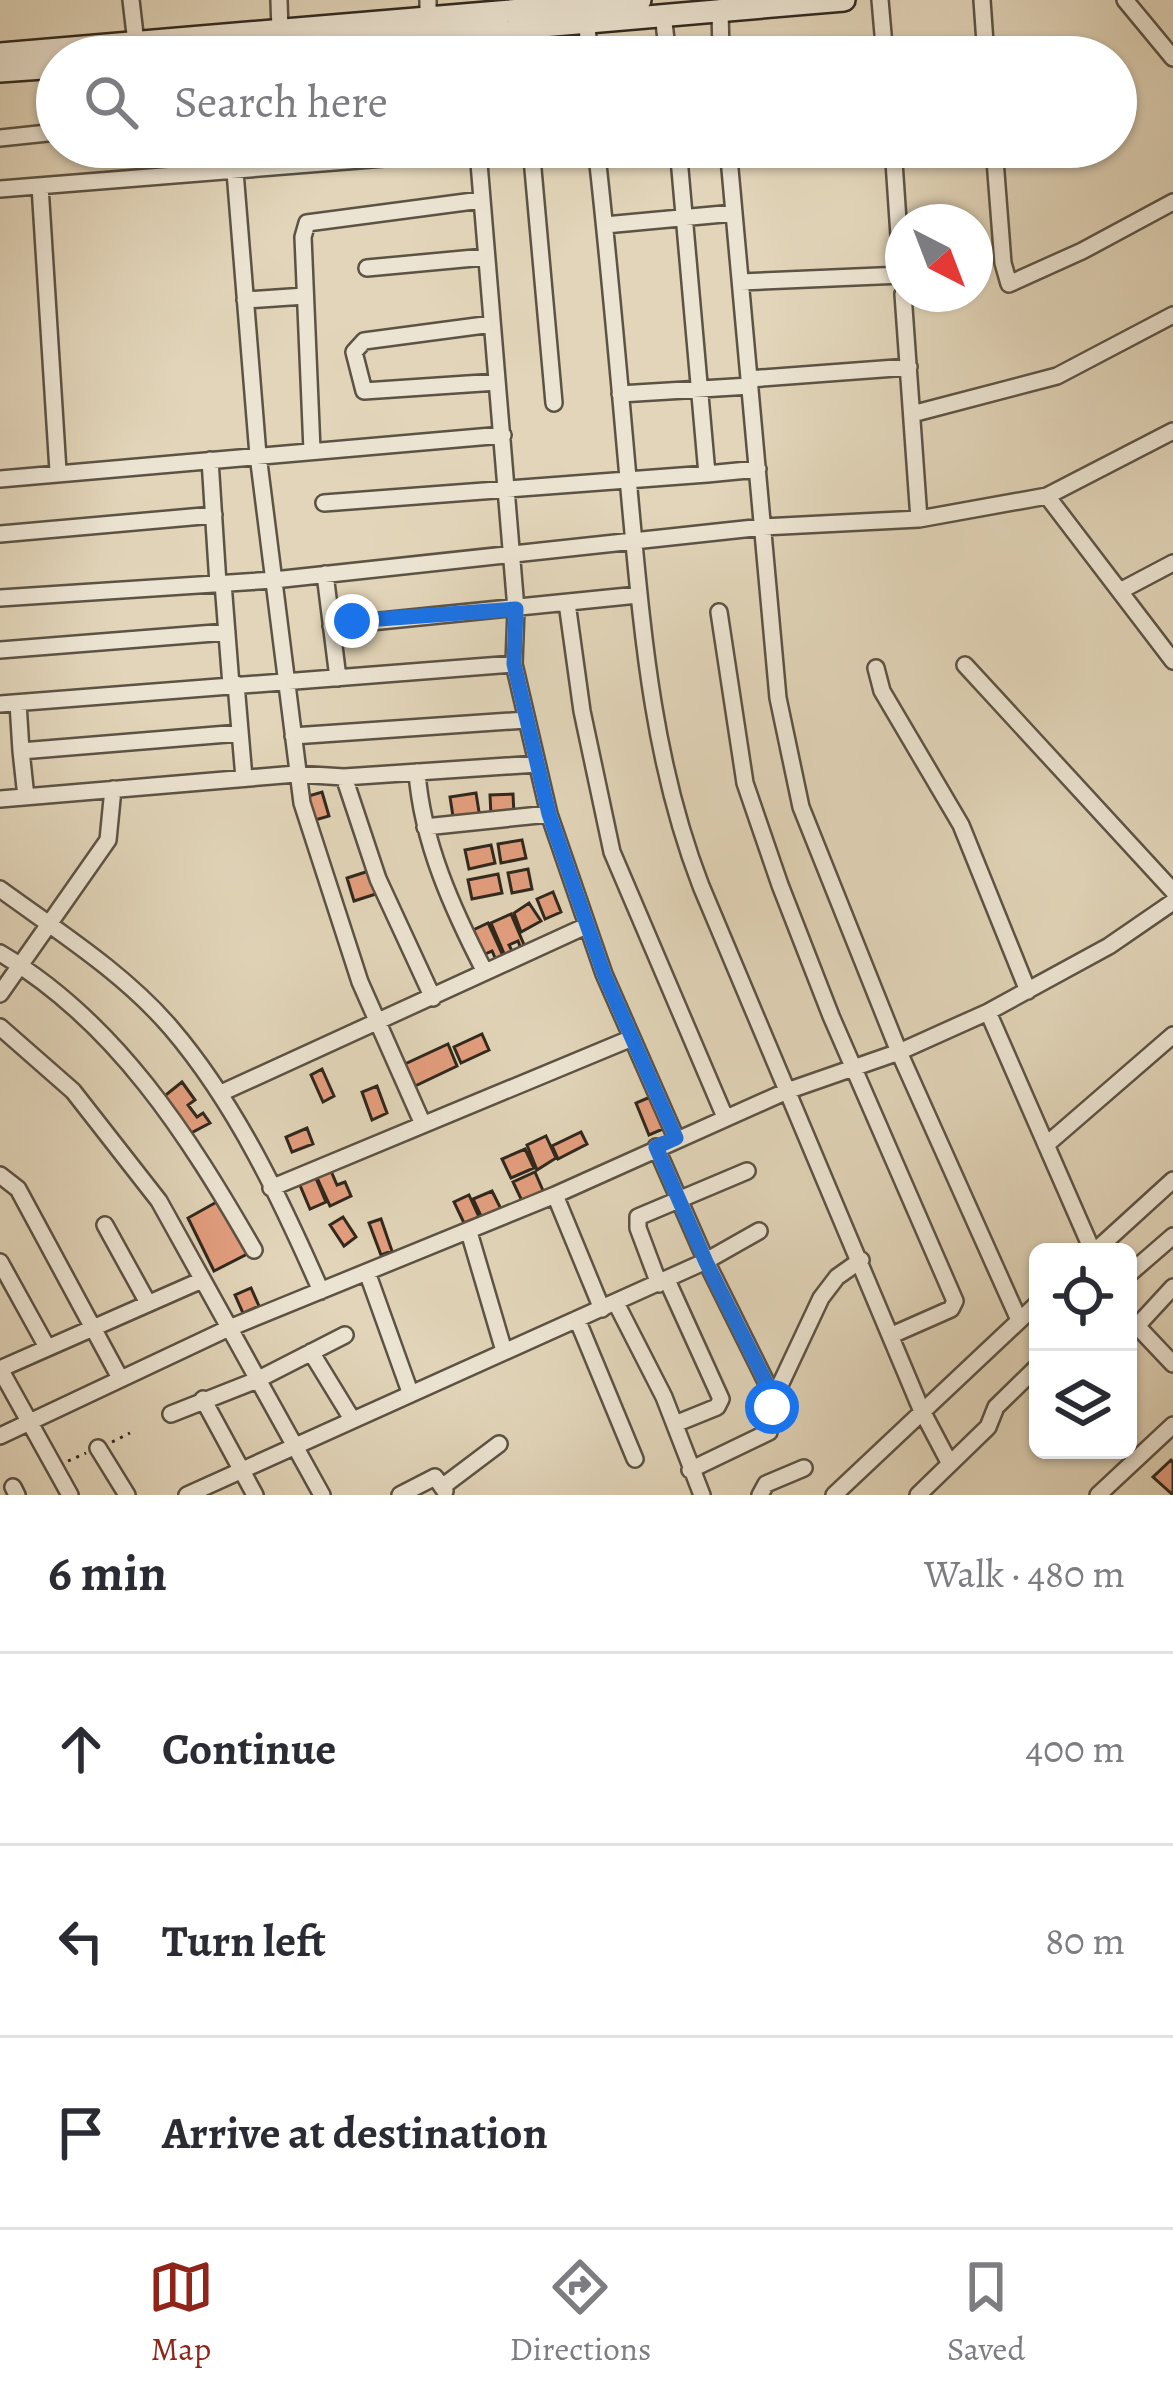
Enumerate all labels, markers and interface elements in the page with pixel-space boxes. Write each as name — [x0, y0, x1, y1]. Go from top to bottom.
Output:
search box — [36, 36, 1137, 168]
icon: search — [78, 69, 144, 135]
text: Search here — [174, 71, 388, 133]
north arrow — [885, 204, 993, 312]
route end — [325, 594, 379, 648]
map controls — [1029, 1243, 1137, 1459]
button: locate — [1029, 1243, 1137, 1351]
button: layers — [1029, 1351, 1137, 1459]
route start — [745, 1380, 799, 1434]
text: 6 min — [48, 1538, 167, 1608]
text: Walk · 480 m — [924, 1547, 1125, 1600]
icon: ahead — [48, 1716, 114, 1782]
text: Continue — [162, 1718, 336, 1780]
text: 400 m — [1026, 1722, 1125, 1775]
icon: left — [48, 1908, 114, 1974]
text: Turn left — [162, 1910, 326, 1972]
text: 80 m — [1045, 1914, 1125, 1967]
icon: arrive — [48, 2100, 114, 2166]
text: Arrive at destination — [162, 2102, 548, 2164]
tab: Map — [148, 2254, 214, 2371]
tab: Directions — [510, 2254, 651, 2371]
tab: Saved — [947, 2254, 1025, 2371]

